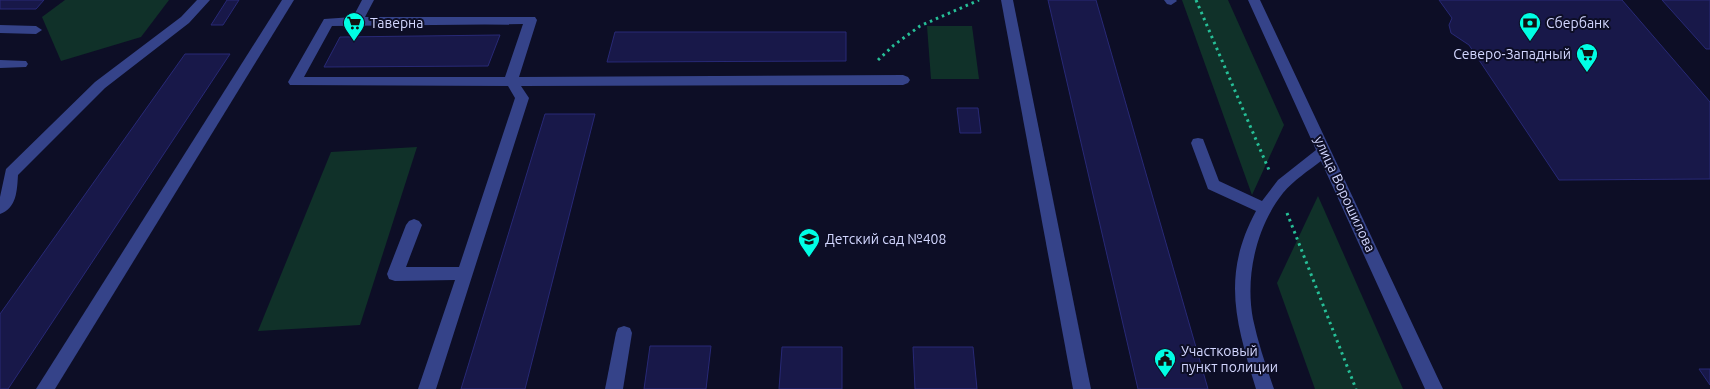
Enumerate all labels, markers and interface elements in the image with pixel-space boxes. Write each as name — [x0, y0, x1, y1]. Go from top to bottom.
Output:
supermarket icon: Таверна — [342, 11, 366, 42]
bank icon: Сбербанк — [1518, 11, 1542, 42]
place label: Таверна — [370, 15, 423, 31]
place label: Сбербанк — [1546, 15, 1609, 31]
supermarket icon: Северо-Западный — [1575, 42, 1599, 73]
place label: Северо-Западный — [1453, 46, 1571, 62]
street label: улица Ворошилова — [1311, 134, 1379, 254]
school or university icon: Детский сад №408 — [797, 227, 821, 258]
place label: Детский сад №408 — [825, 231, 947, 247]
place label: Участковый пункт полиции — [1181, 343, 1278, 375]
public building icon: Участковый пункт полиции — [1153, 347, 1177, 378]

